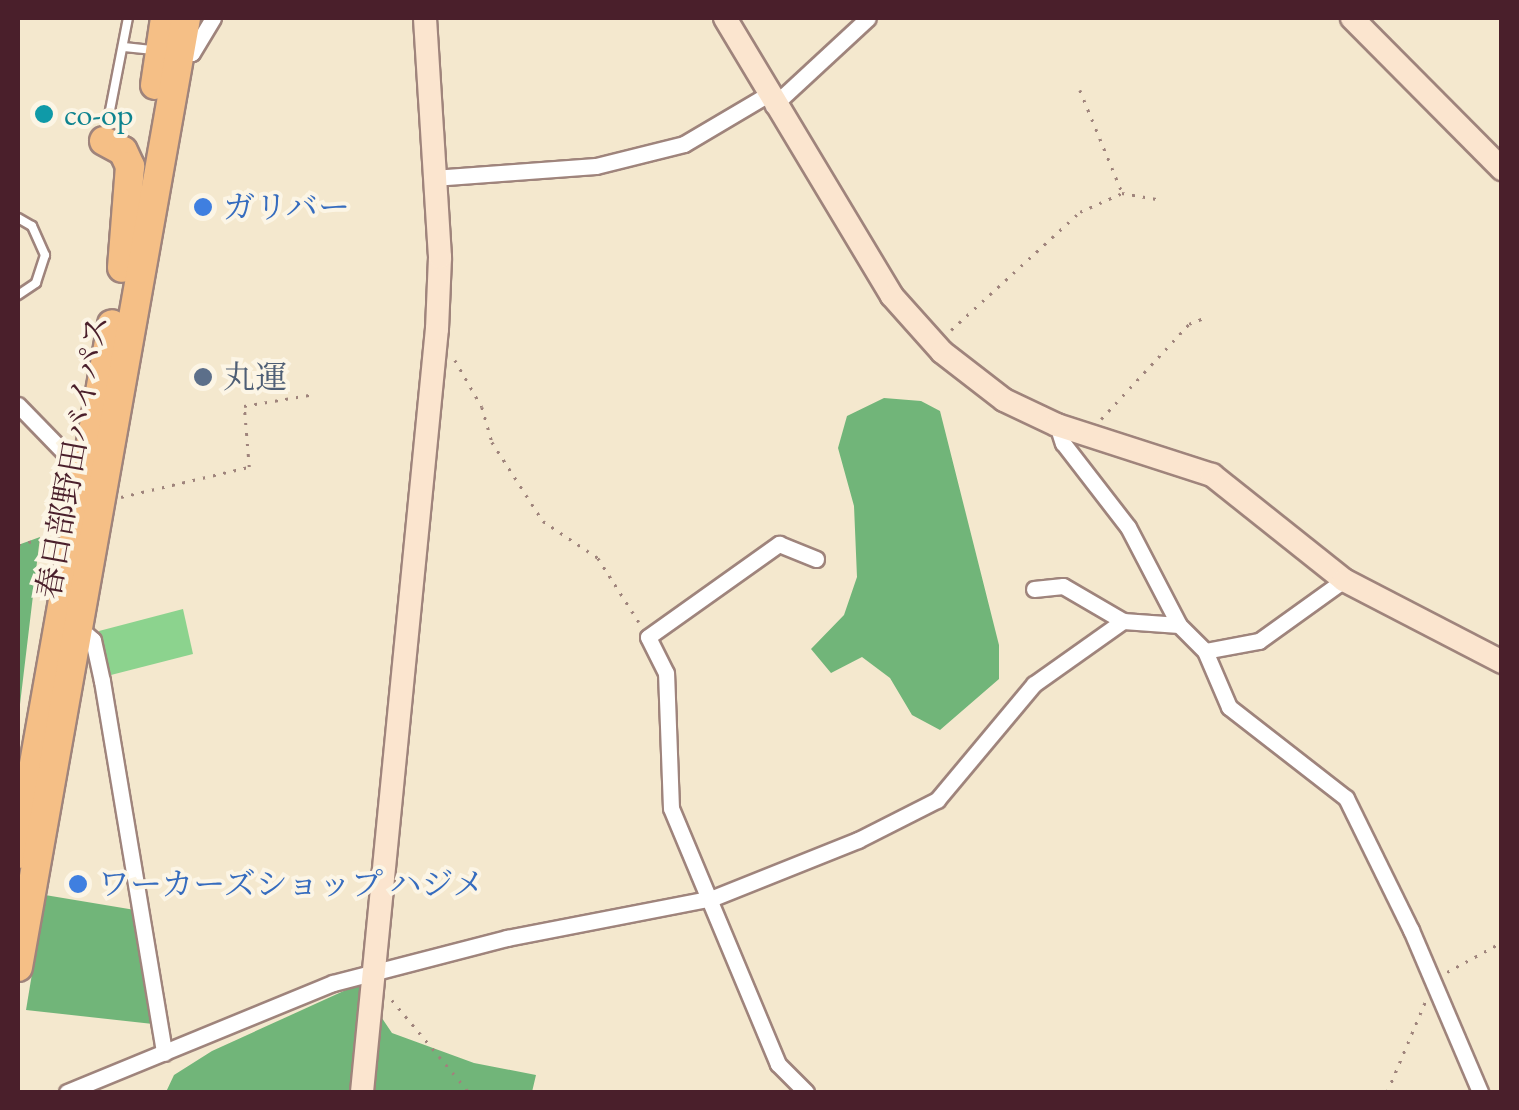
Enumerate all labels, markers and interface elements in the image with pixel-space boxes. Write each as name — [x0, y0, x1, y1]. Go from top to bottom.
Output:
place label: co-op — [64, 95, 133, 133]
marker: co-op — [33, 103, 55, 125]
place label: ガリバー — [223, 188, 351, 226]
marker: ガリバー — [192, 196, 214, 218]
street label: 春日部野田バイパス — [29, 312, 117, 602]
place label: 丸運 — [223, 358, 287, 396]
marker: 丸運 — [192, 366, 214, 388]
place label: ワーカーズショップ ハジメ — [98, 865, 488, 903]
marker: ワーカーズショップ ハジメ — [67, 873, 89, 895]

